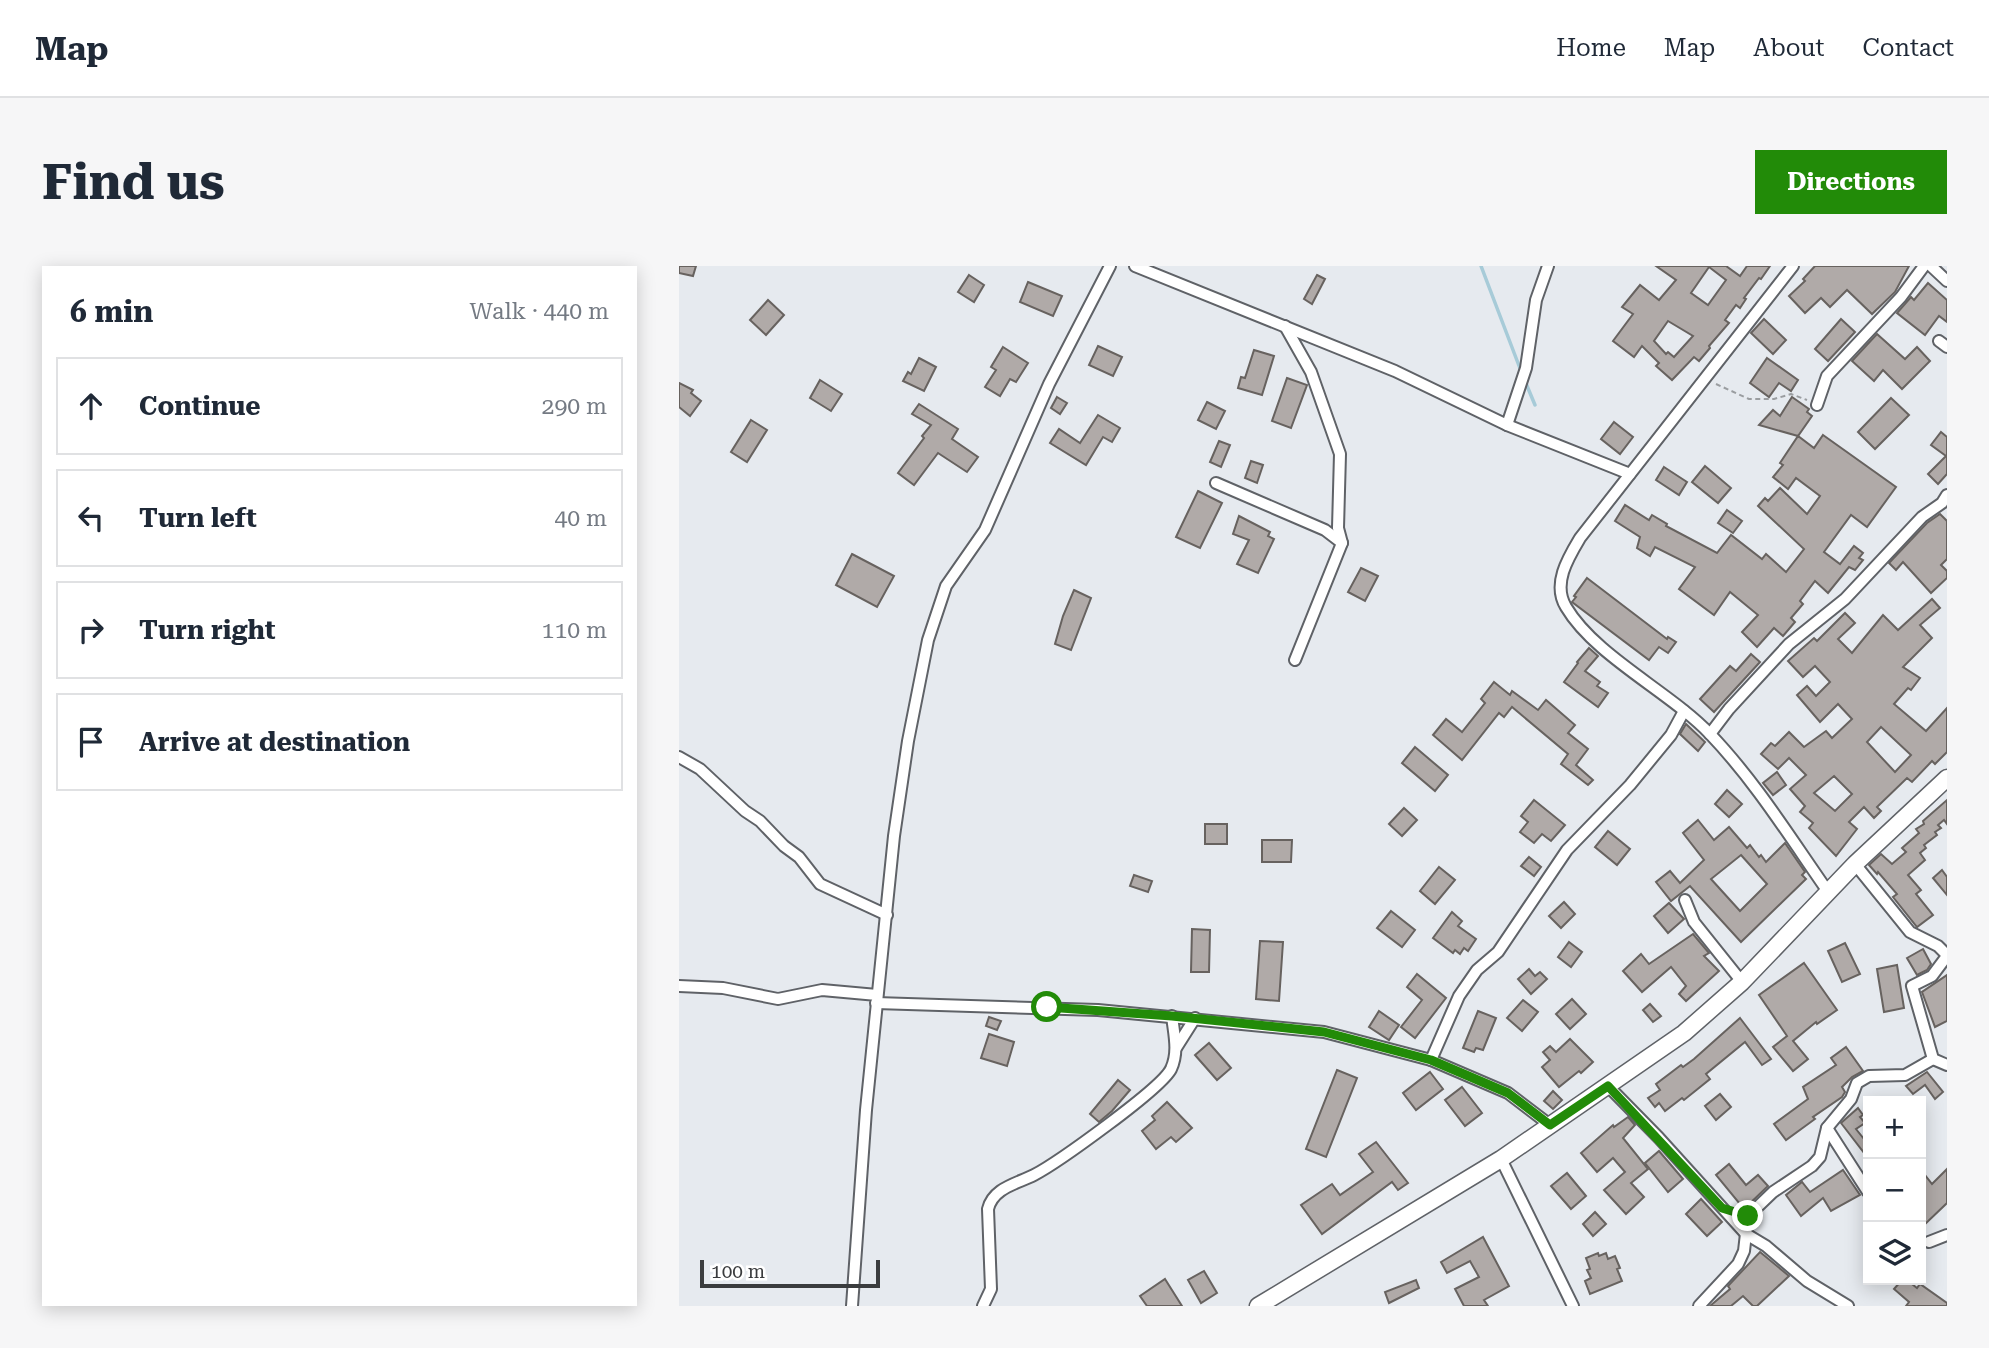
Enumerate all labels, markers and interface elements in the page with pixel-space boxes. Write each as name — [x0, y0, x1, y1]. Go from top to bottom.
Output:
text: Map — [35, 29, 109, 68]
text: Home — [1556, 34, 1626, 62]
text: Map — [1664, 34, 1715, 62]
text: About — [1753, 34, 1824, 62]
text: Contact — [1862, 34, 1954, 62]
button: Directions — [1755, 150, 1947, 214]
text: Find us — [42, 154, 225, 211]
text: 6 min — [70, 294, 153, 329]
text: Walk · 440 m — [470, 298, 609, 325]
icon: ahead — [72, 387, 110, 425]
text: Continue — [139, 391, 261, 421]
text: 290 m — [542, 393, 607, 420]
icon: left — [72, 499, 110, 537]
text: Turn left — [139, 503, 257, 533]
text: 40 m — [554, 505, 607, 532]
icon: right — [72, 611, 110, 649]
text: Turn right — [139, 615, 275, 645]
text: 110 m — [542, 617, 607, 644]
icon: arrive — [72, 723, 110, 761]
text: Arrive at destination — [139, 727, 410, 757]
route start — [1031, 991, 1062, 1022]
map controls — [1863, 1096, 1926, 1285]
button: + — [1863, 1096, 1926, 1159]
button: − — [1863, 1159, 1926, 1222]
route end — [1732, 1200, 1763, 1231]
button: layers — [1863, 1222, 1926, 1285]
scale bar — [700, 1257, 880, 1289]
text: 100 m — [711, 1260, 765, 1283]

